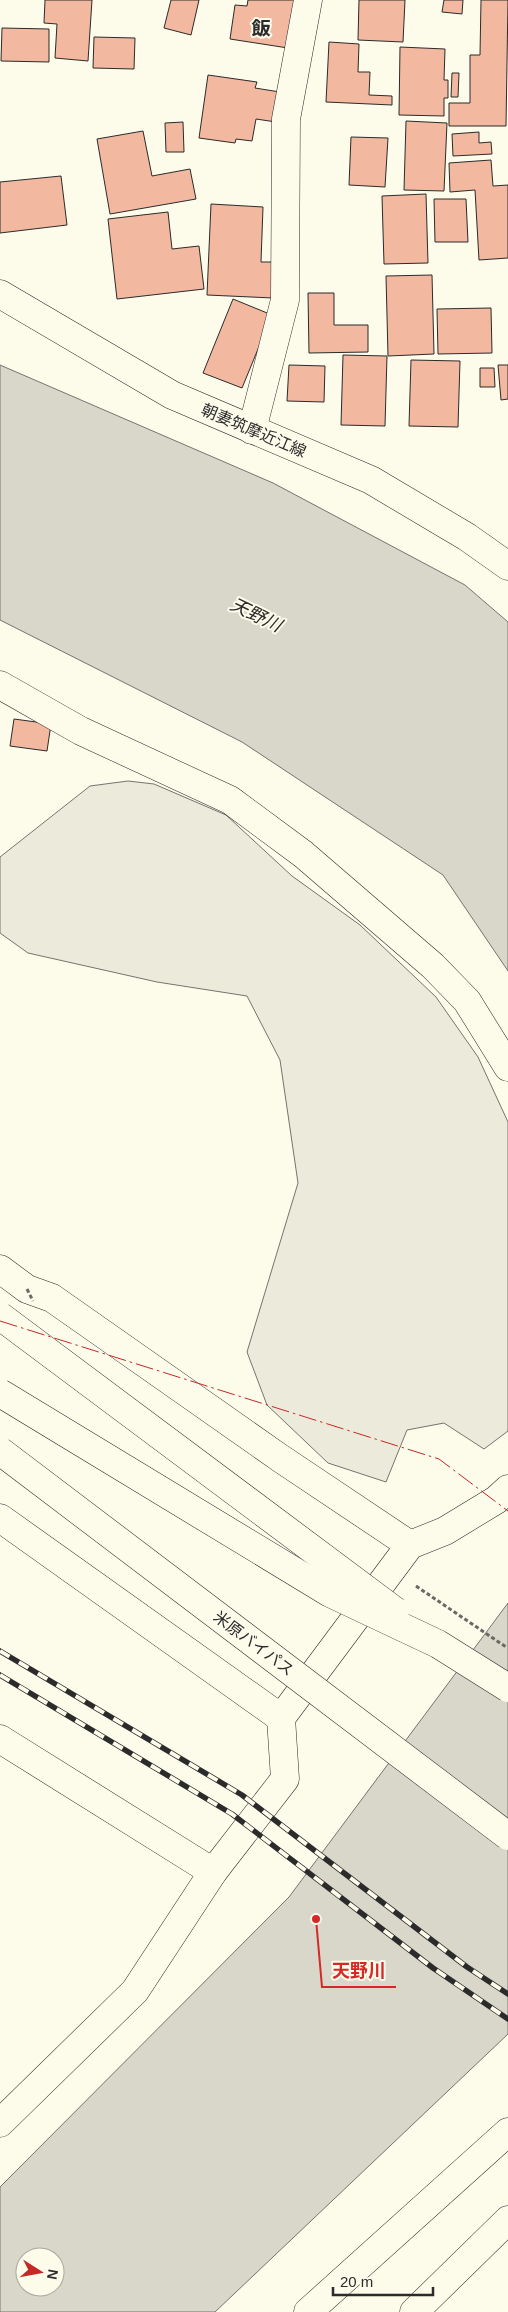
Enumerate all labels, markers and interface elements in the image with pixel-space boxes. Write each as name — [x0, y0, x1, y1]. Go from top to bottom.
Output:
district label: 飯 — [251, 18, 271, 39]
street label: 朝妻筑摩近江線 — [199, 401, 309, 460]
water label: 天野川 — [227, 594, 286, 637]
street label: 米原バイパス — [210, 1608, 297, 1679]
callout: 天野川 — [322, 1954, 396, 1987]
text: 天野川 — [332, 1961, 386, 1981]
north arrow — [15, 2247, 65, 2297]
scale bar — [333, 2264, 433, 2296]
text: N — [44, 2268, 62, 2281]
text: 20 m — [340, 2273, 373, 2290]

